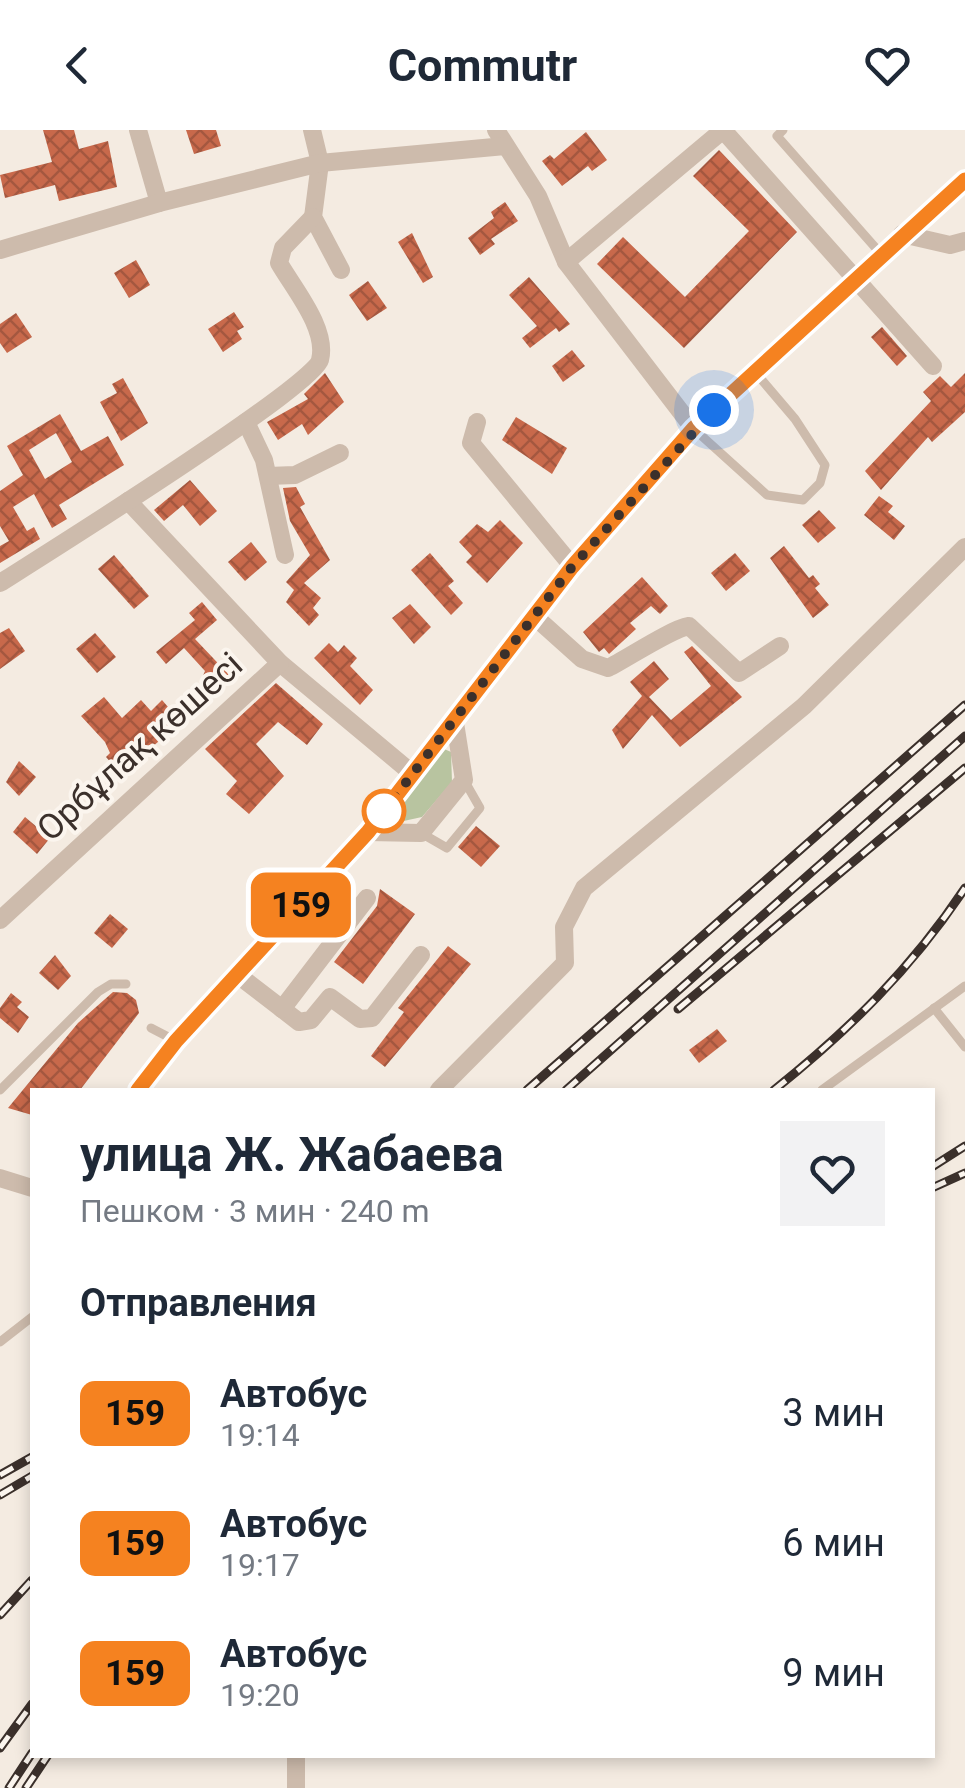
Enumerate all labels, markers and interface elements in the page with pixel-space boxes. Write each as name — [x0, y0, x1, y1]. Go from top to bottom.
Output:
icon: back — [50, 38, 105, 93]
icon: heart — [860, 38, 915, 93]
text: Commutr — [388, 39, 577, 92]
your location — [689, 385, 739, 435]
street label: Орбұлақ көшесі — [29, 644, 251, 850]
unlabelled marker — [363, 790, 405, 832]
line badge: 159 — [244, 872, 358, 938]
text: 159 — [271, 885, 331, 926]
button: heart — [780, 1121, 885, 1226]
text: улица Ж. Жабаева — [80, 1126, 504, 1183]
text: Пешком · 3 мин · 240 m — [80, 1192, 430, 1230]
text: Отправления — [80, 1281, 317, 1325]
text: Автобус — [220, 1372, 367, 1416]
text: 3 мин — [782, 1391, 885, 1435]
text: 159 — [105, 1393, 165, 1434]
text: 19:14 — [220, 1416, 300, 1454]
text: Автобус — [220, 1502, 367, 1546]
text: 6 мин — [782, 1521, 885, 1565]
text: 159 — [105, 1523, 165, 1564]
text: 19:17 — [220, 1546, 300, 1584]
text: Автобус — [220, 1632, 367, 1676]
text: 9 мин — [782, 1651, 885, 1695]
text: 159 — [105, 1653, 165, 1694]
text: 19:20 — [220, 1676, 300, 1714]

